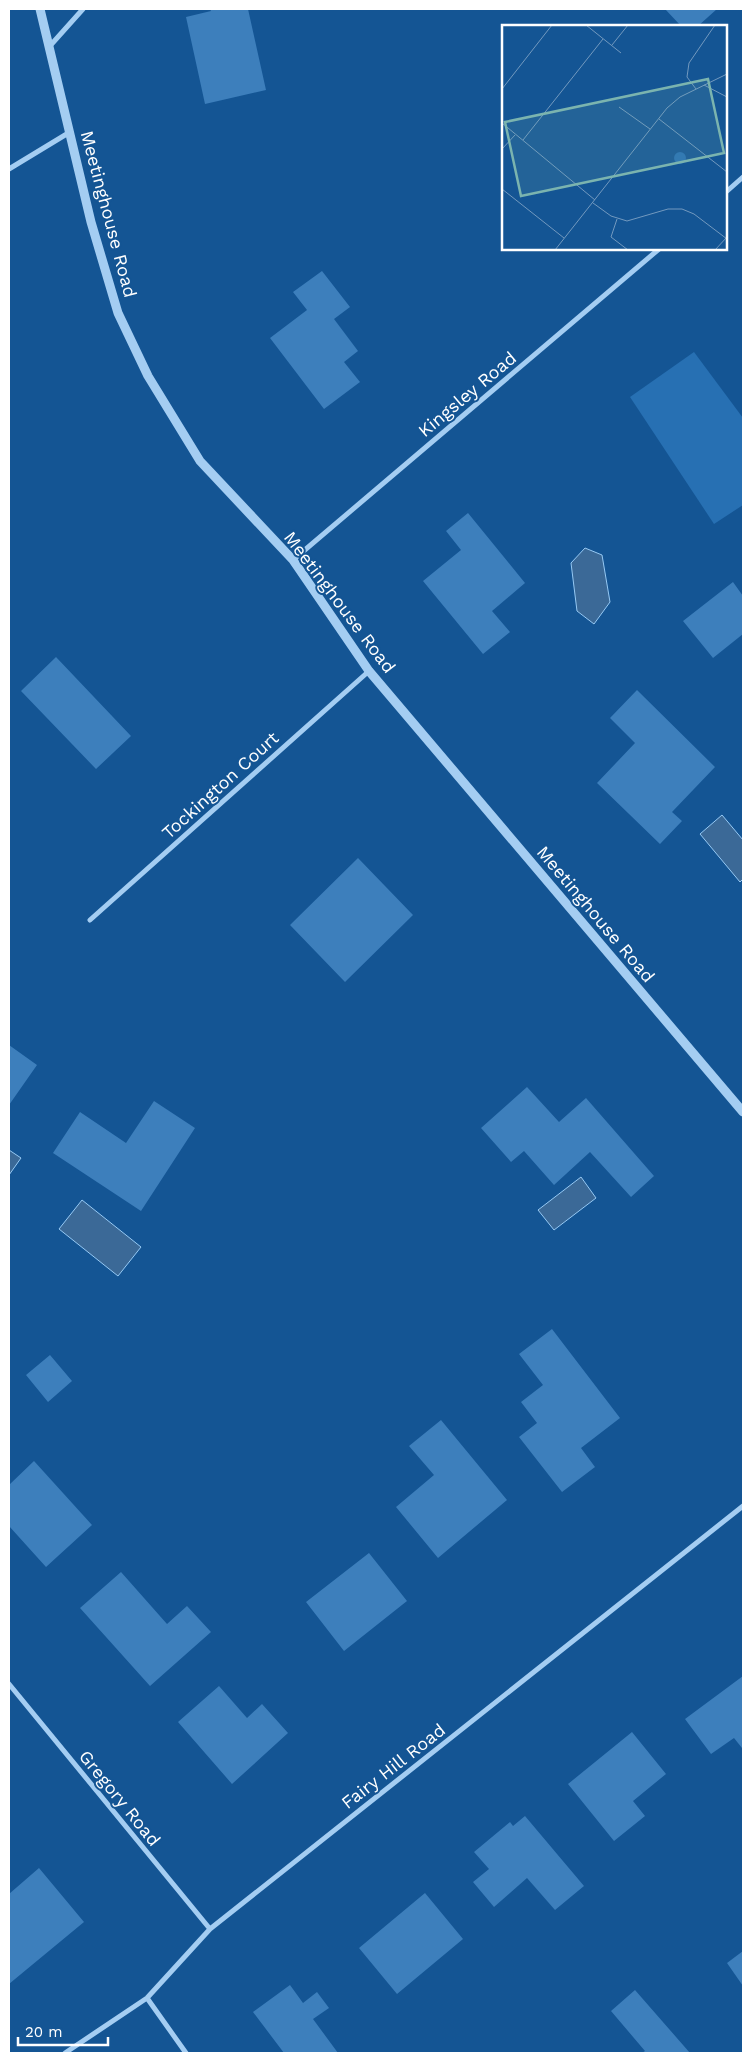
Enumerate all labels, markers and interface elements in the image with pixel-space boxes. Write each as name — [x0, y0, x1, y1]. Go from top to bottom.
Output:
inset map — [502, 25, 727, 250]
street label: Meetinghouse Road — [77, 128, 141, 300]
street label: Kingsley Road — [414, 347, 520, 441]
street label: Meetinghouse Road — [280, 527, 400, 677]
street label: Tockington Court — [157, 727, 283, 843]
street label: Meetinghouse Road — [533, 841, 659, 987]
street label: Fairy Hill Road — [337, 1719, 449, 1813]
street label: Gregory Road — [75, 1746, 165, 1850]
scale bar — [18, 2014, 108, 2046]
text: 20 m — [25, 2023, 63, 2041]

